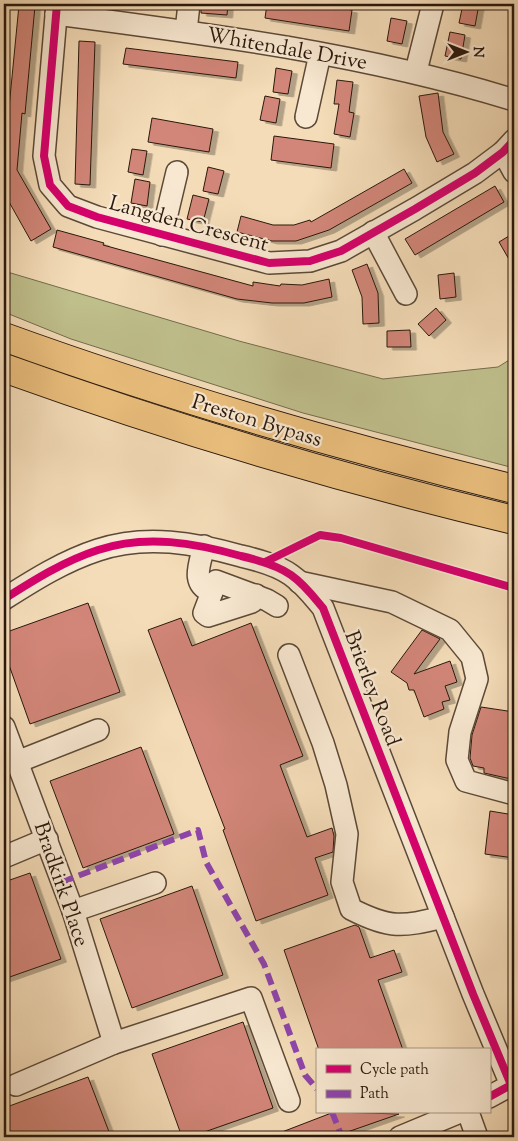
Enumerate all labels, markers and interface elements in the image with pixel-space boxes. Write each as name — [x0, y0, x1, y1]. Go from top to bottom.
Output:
street label: Whitendale Drive — [204, 21, 369, 79]
north arrow — [440, 28, 490, 78]
text: N — [467, 46, 487, 58]
street label: Langden Crescent — [105, 189, 272, 261]
street label: Preston Bypass — [188, 388, 325, 456]
street label: Brierley Road — [335, 626, 407, 751]
street label: Bradkirk Place — [25, 818, 95, 951]
legend — [316, 1048, 490, 1114]
text: Cycle path — [360, 1060, 429, 1081]
text: Path — [360, 1084, 389, 1105]

